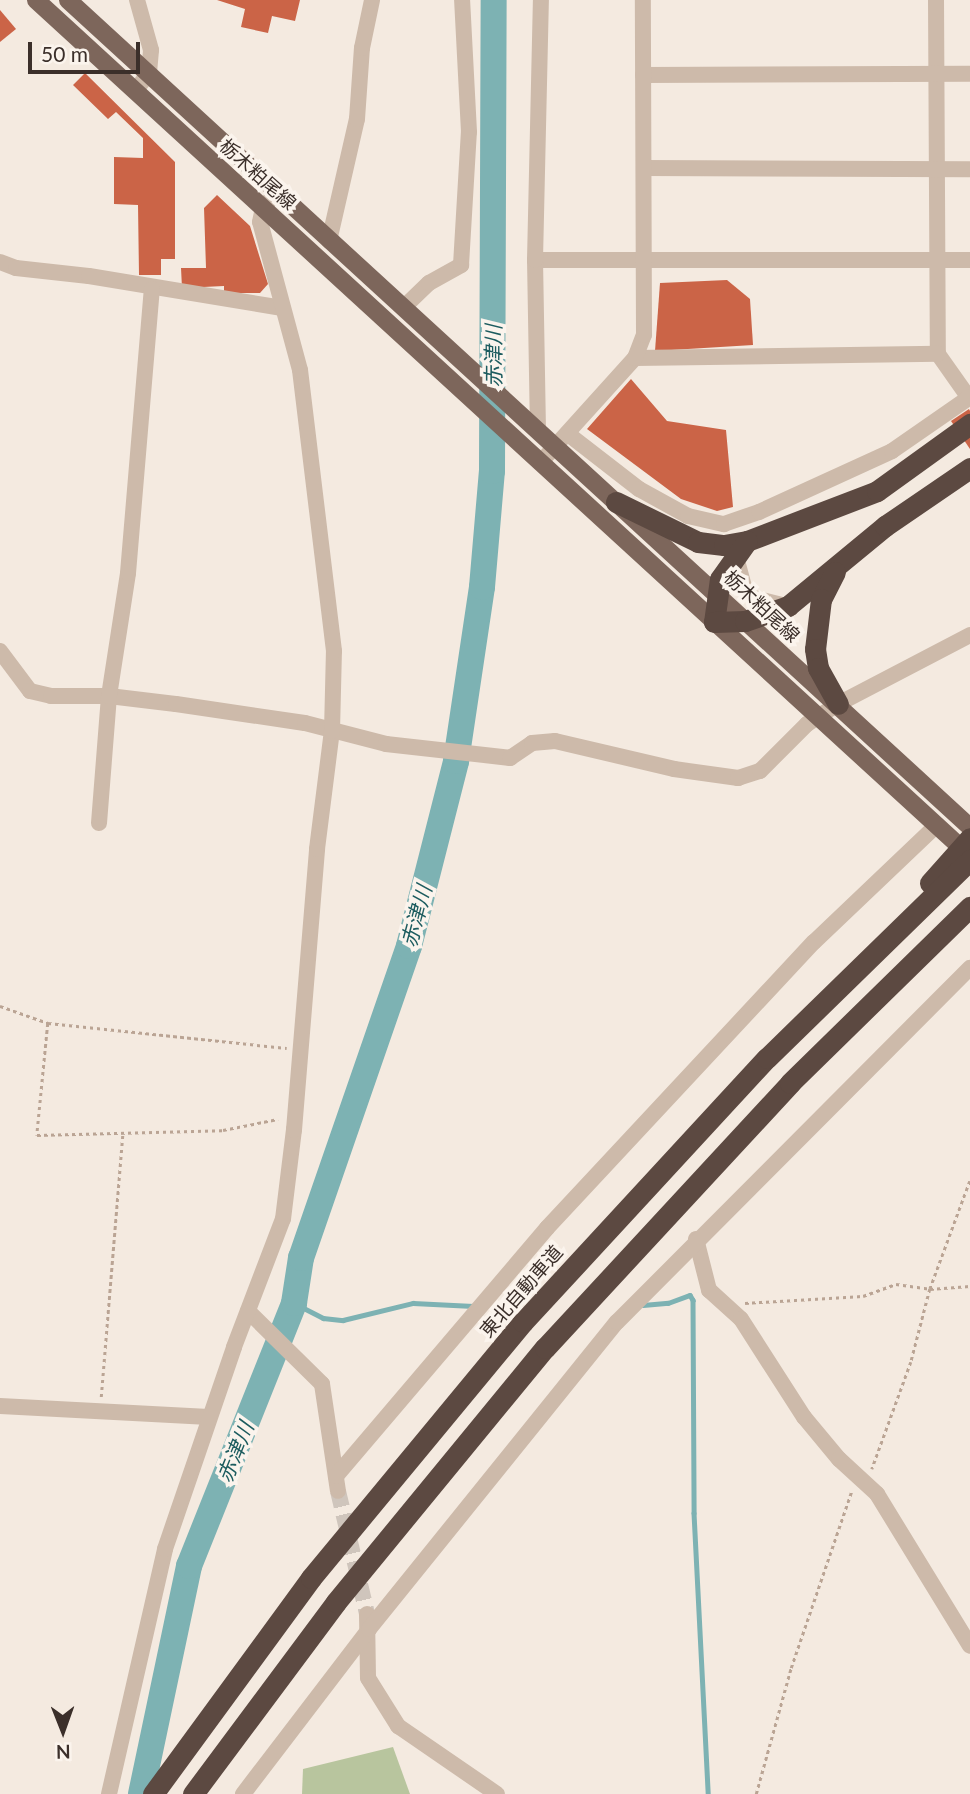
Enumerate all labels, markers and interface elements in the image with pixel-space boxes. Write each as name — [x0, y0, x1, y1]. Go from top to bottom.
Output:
scale bar — [32, 28, 144, 72]
text: 50 m — [41, 41, 88, 66]
street label: 栃木粕尾線 — [215, 134, 301, 214]
water label: 赤津川 — [480, 325, 506, 387]
street label: 栃木粕尾線 — [719, 565, 805, 647]
water label: 赤津川 — [396, 882, 436, 950]
street label: 東北自動車道 — [475, 1241, 567, 1341]
water label: 赤津川 — [212, 1418, 258, 1486]
north arrow — [28, 1696, 98, 1766]
text: N — [56, 1741, 71, 1764]

